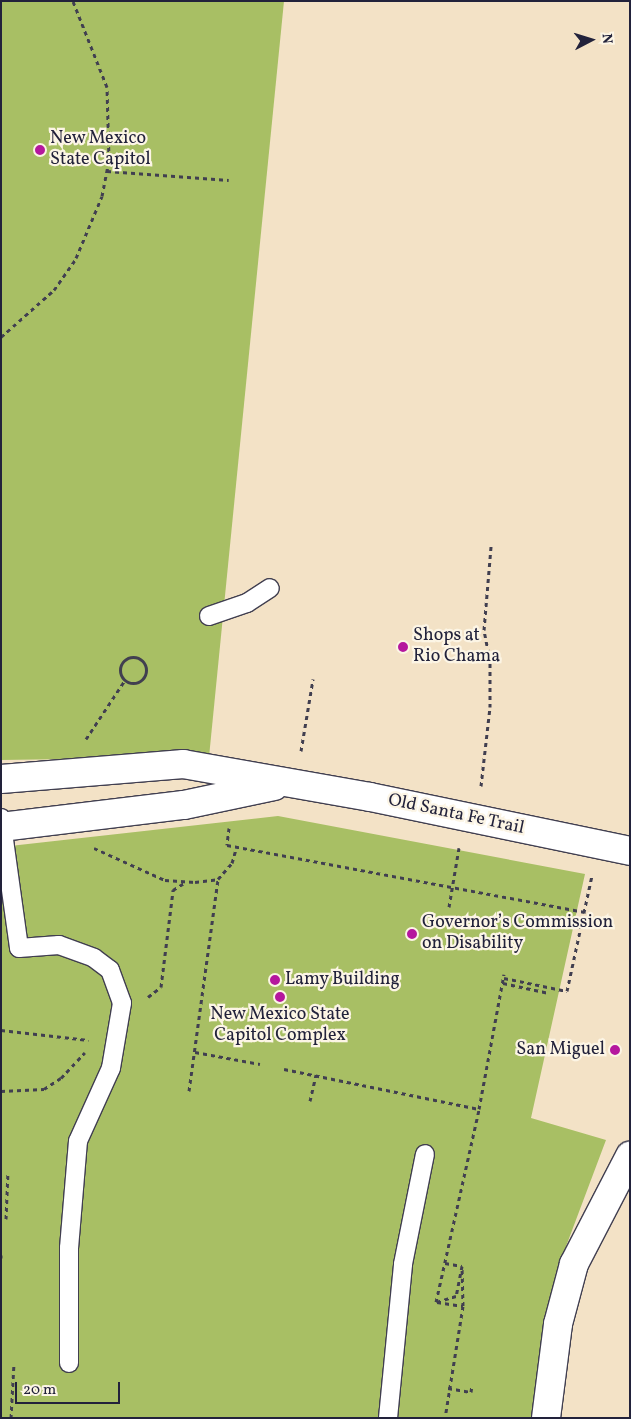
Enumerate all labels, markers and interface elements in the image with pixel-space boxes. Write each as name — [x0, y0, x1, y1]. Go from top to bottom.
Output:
north arrow — [566, 15, 616, 65]
text: N — [597, 33, 616, 45]
place label: New Mexico State Capitol — [50, 129, 151, 172]
marker: New Mexico State Capitol — [34, 144, 46, 156]
place label: Shops at Rio Chama — [413, 626, 500, 669]
marker: Shops at Rio Chama — [397, 641, 409, 653]
street label: Old Santa Fe Trail — [386, 790, 526, 840]
place label: Governor’s Commission on Disability — [422, 913, 613, 956]
marker: Governor’s Commission on Disability — [406, 928, 418, 940]
place label: Lamy Building — [285, 969, 400, 991]
marker: Lamy Building — [269, 974, 281, 986]
marker: New Mexico State Capitol Complex — [274, 991, 286, 1003]
place label: New Mexico State Capitol Complex — [210, 1005, 350, 1048]
place label: San Miguel — [516, 1039, 605, 1061]
marker: San Miguel — [609, 1044, 621, 1056]
scale bar — [18, 1372, 122, 1404]
text: 20 m — [23, 1380, 56, 1401]

